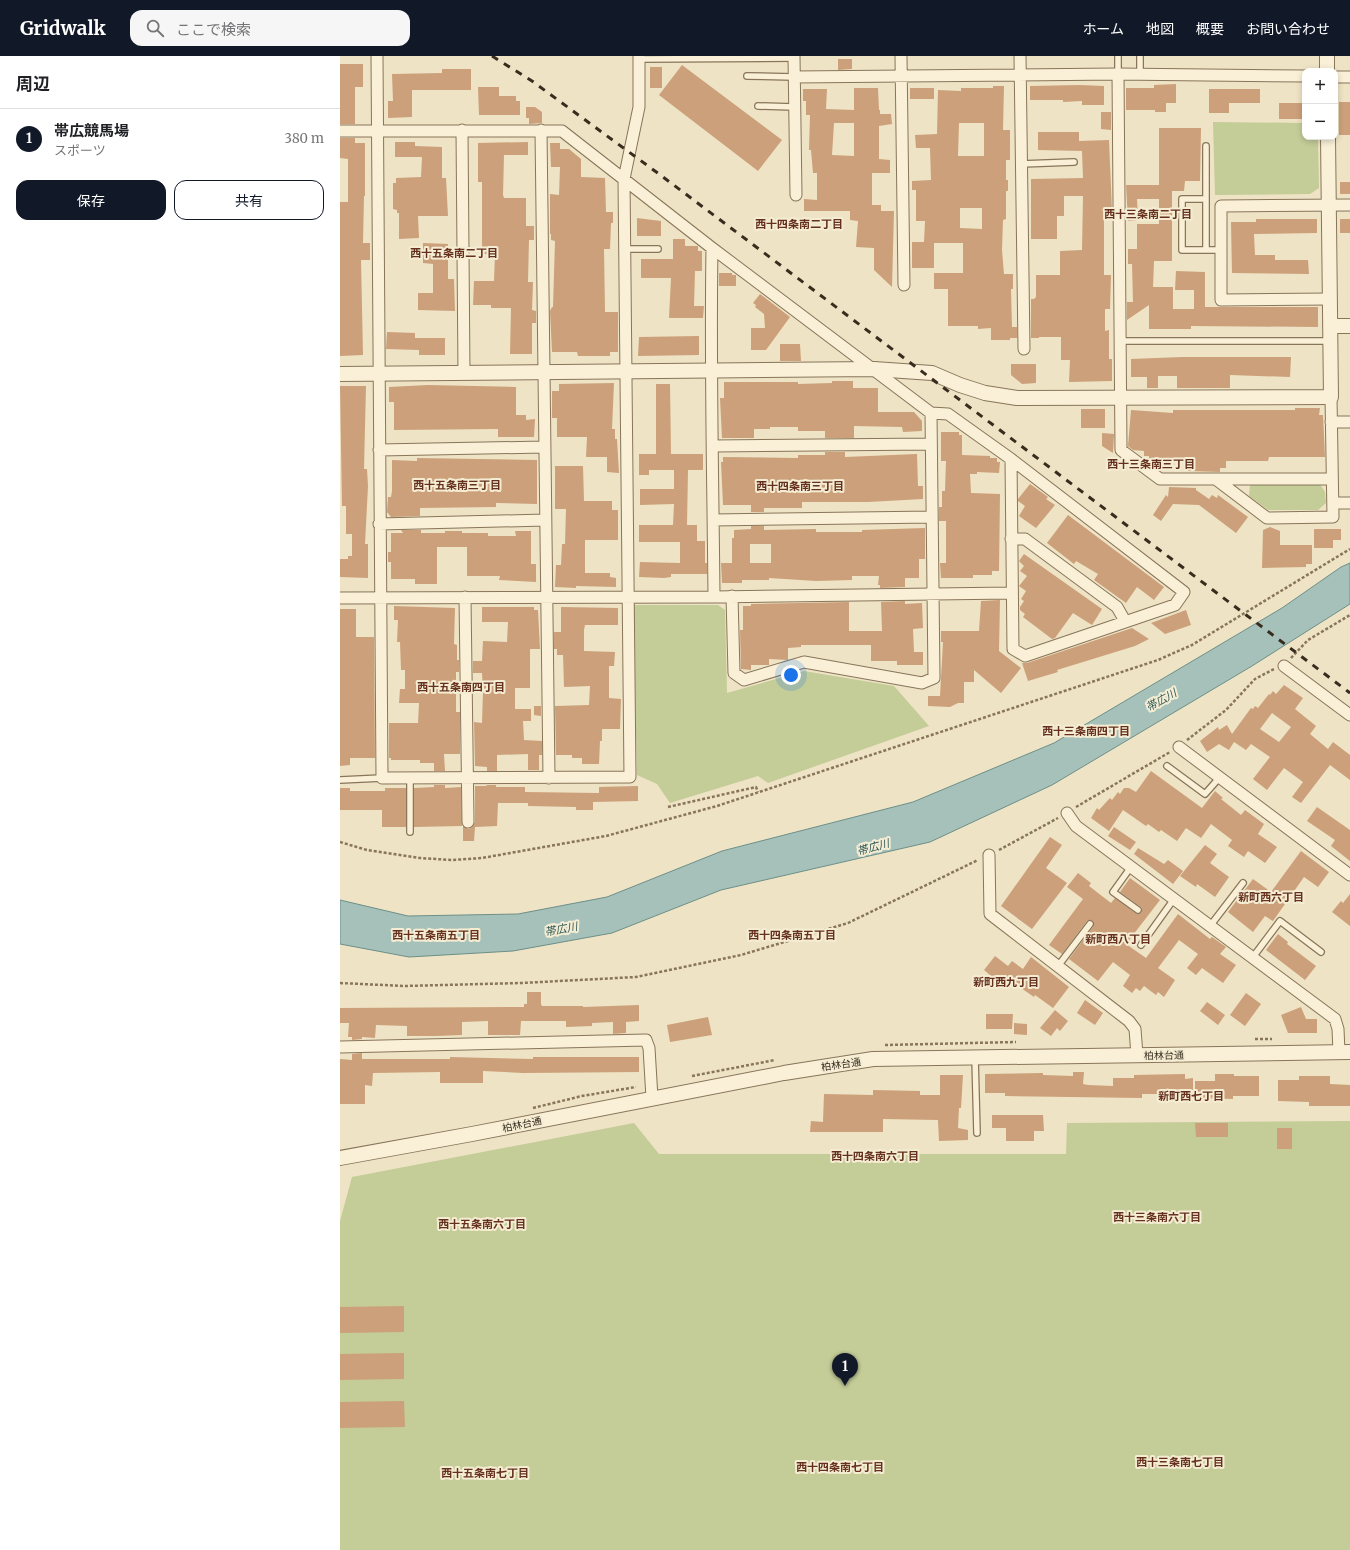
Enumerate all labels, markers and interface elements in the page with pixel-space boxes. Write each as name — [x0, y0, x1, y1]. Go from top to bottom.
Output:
search box — [130, 10, 410, 46]
text: Gridwalk — [20, 16, 106, 40]
icon: search — [144, 17, 166, 39]
text: ここで検索 — [176, 20, 251, 39]
text: ホーム — [1082, 20, 1124, 38]
text: 地図 — [1146, 20, 1174, 38]
text: 概要 — [1196, 20, 1224, 38]
text: お問い合わせ — [1246, 20, 1330, 38]
map controls — [1302, 68, 1338, 140]
button: + — [1302, 68, 1338, 104]
text: 周辺 — [16, 73, 50, 95]
button: − — [1302, 104, 1338, 140]
text: 帯広競馬場 — [54, 121, 129, 140]
text: 1 — [26, 130, 32, 147]
text: 380 m — [285, 130, 324, 147]
text: スポーツ — [54, 142, 106, 159]
button: 保存 — [16, 180, 166, 220]
button: 共有 — [174, 180, 324, 220]
district label: 西十三条南二丁目 — [1104, 207, 1192, 221]
district label: 西十四条南二丁目 — [755, 217, 843, 231]
district label: 西十五条南二丁目 — [410, 246, 498, 260]
district label: 西十三条南三丁目 — [1107, 457, 1195, 471]
district label: 西十五条南三丁目 — [413, 478, 501, 492]
district label: 西十四条南三丁目 — [756, 479, 844, 493]
your location — [781, 665, 801, 685]
district label: 西十五条南四丁目 — [417, 680, 505, 694]
water label: 帯広川 — [1143, 685, 1180, 714]
district label: 西十三条南四丁目 — [1042, 724, 1130, 738]
water label: 帯広川 — [855, 836, 892, 858]
district label: 新町西六丁目 — [1238, 890, 1304, 904]
water label: 帯広川 — [543, 919, 580, 939]
district label: 西十五条南五丁目 — [392, 928, 480, 942]
district label: 西十四条南五丁目 — [748, 928, 836, 942]
district label: 新町西八丁目 — [1085, 932, 1151, 946]
district label: 新町西九丁目 — [973, 975, 1039, 989]
street label: 柏林台通 — [1144, 1049, 1184, 1062]
street label: 柏林台通 — [820, 1055, 862, 1074]
district label: 新町西七丁目 — [1158, 1089, 1224, 1103]
street label: 柏林台通 — [501, 1114, 543, 1135]
district label: 西十四条南六丁目 — [831, 1149, 919, 1163]
district label: 西十三条南六丁目 — [1113, 1210, 1201, 1224]
district label: 西十五条南六丁目 — [438, 1217, 526, 1231]
pin: 1 — [832, 1353, 858, 1386]
district label: 西十三条南七丁目 — [1136, 1455, 1224, 1469]
district label: 西十四条南七丁目 — [796, 1460, 884, 1474]
district label: 西十五条南七丁目 — [441, 1466, 529, 1480]

